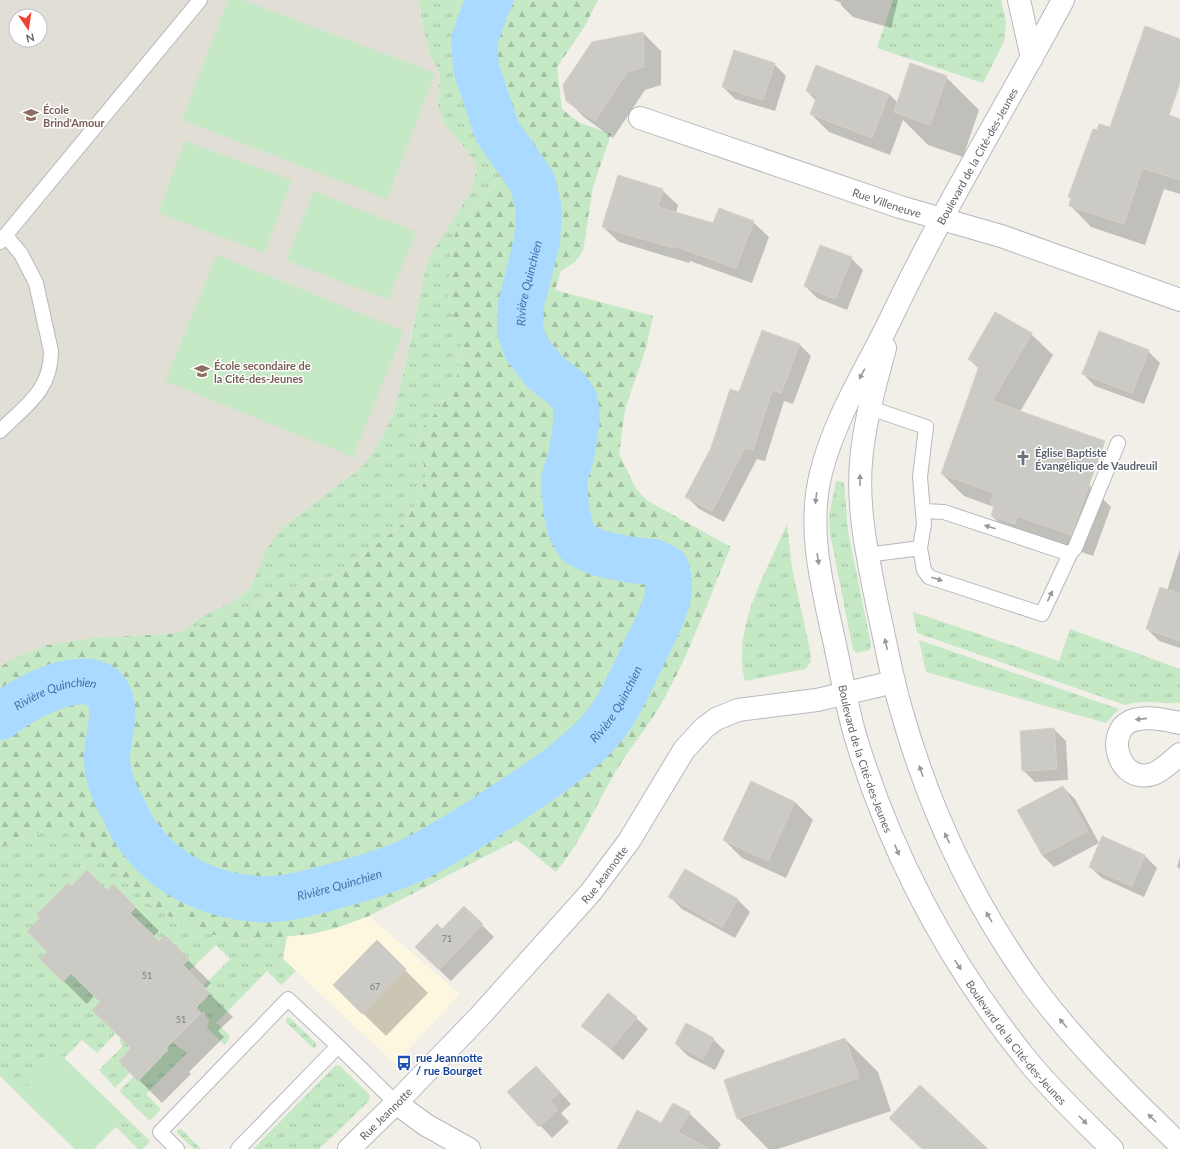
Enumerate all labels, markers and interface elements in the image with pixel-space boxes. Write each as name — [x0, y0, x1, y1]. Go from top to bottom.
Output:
north arrow — [8, 8, 48, 48]
text: N — [25, 31, 36, 46]
street label: Boulevard de la Cité-des-Jeunes — [934, 85, 1020, 227]
place label: École Brind'Amour — [43, 103, 106, 129]
school or university icon: École Brind'Amour — [22, 106, 40, 124]
street label: Rue Villeneuve — [851, 185, 923, 219]
water label: Rivière Quinchien — [513, 239, 544, 326]
place label: École secondaire de la Cité-des-Jeunes — [214, 359, 311, 385]
school or university icon: École secondaire de la Cité-des-Jeunes — [193, 362, 211, 380]
one-way arrow — [859, 368, 865, 379]
place label: Église Baptiste Évangélique de Vaudreuil — [1035, 446, 1158, 472]
church icon: Église Baptiste Évangélique de Vaudreuil — [1014, 449, 1032, 467]
one-way arrow — [857, 473, 863, 486]
one-way arrow — [813, 492, 819, 505]
one-way arrow — [984, 524, 996, 530]
one-way arrow — [815, 553, 821, 565]
one-way arrow — [931, 576, 943, 582]
one-way arrow — [1047, 590, 1053, 602]
one-way arrow — [882, 638, 888, 650]
water label: Rivière Quinchien — [586, 663, 645, 745]
water label: Rivière Quinchien — [11, 674, 99, 713]
street label: Boulevard de la Cité-des-Jeunes — [837, 683, 896, 834]
one-way arrow — [1135, 716, 1147, 723]
one-way arrow — [918, 765, 924, 777]
one-way arrow — [944, 832, 950, 843]
street label: Rue Jeannotte — [578, 843, 630, 906]
one-way arrow — [894, 845, 900, 857]
water label: Rivière Quinchien — [295, 865, 384, 903]
one-way arrow — [985, 911, 992, 923]
house number: 71 — [442, 933, 452, 944]
one-way arrow — [954, 960, 962, 970]
house number: 51 — [142, 970, 152, 981]
street label: Boulevard de la Cité-des-Jeunes — [964, 977, 1070, 1107]
house number: 67 — [370, 981, 380, 992]
house number: 51 — [176, 1014, 186, 1025]
one-way arrow — [1059, 1018, 1068, 1029]
place label: rue Jeannotte / rue Bourget — [416, 1051, 483, 1077]
bus stop icon: rue Jeannotte / rue Bourget — [395, 1054, 413, 1072]
street label: Rue Jeannotte — [356, 1084, 414, 1142]
one-way arrow — [1147, 1113, 1157, 1123]
one-way arrow — [1078, 1115, 1088, 1125]

